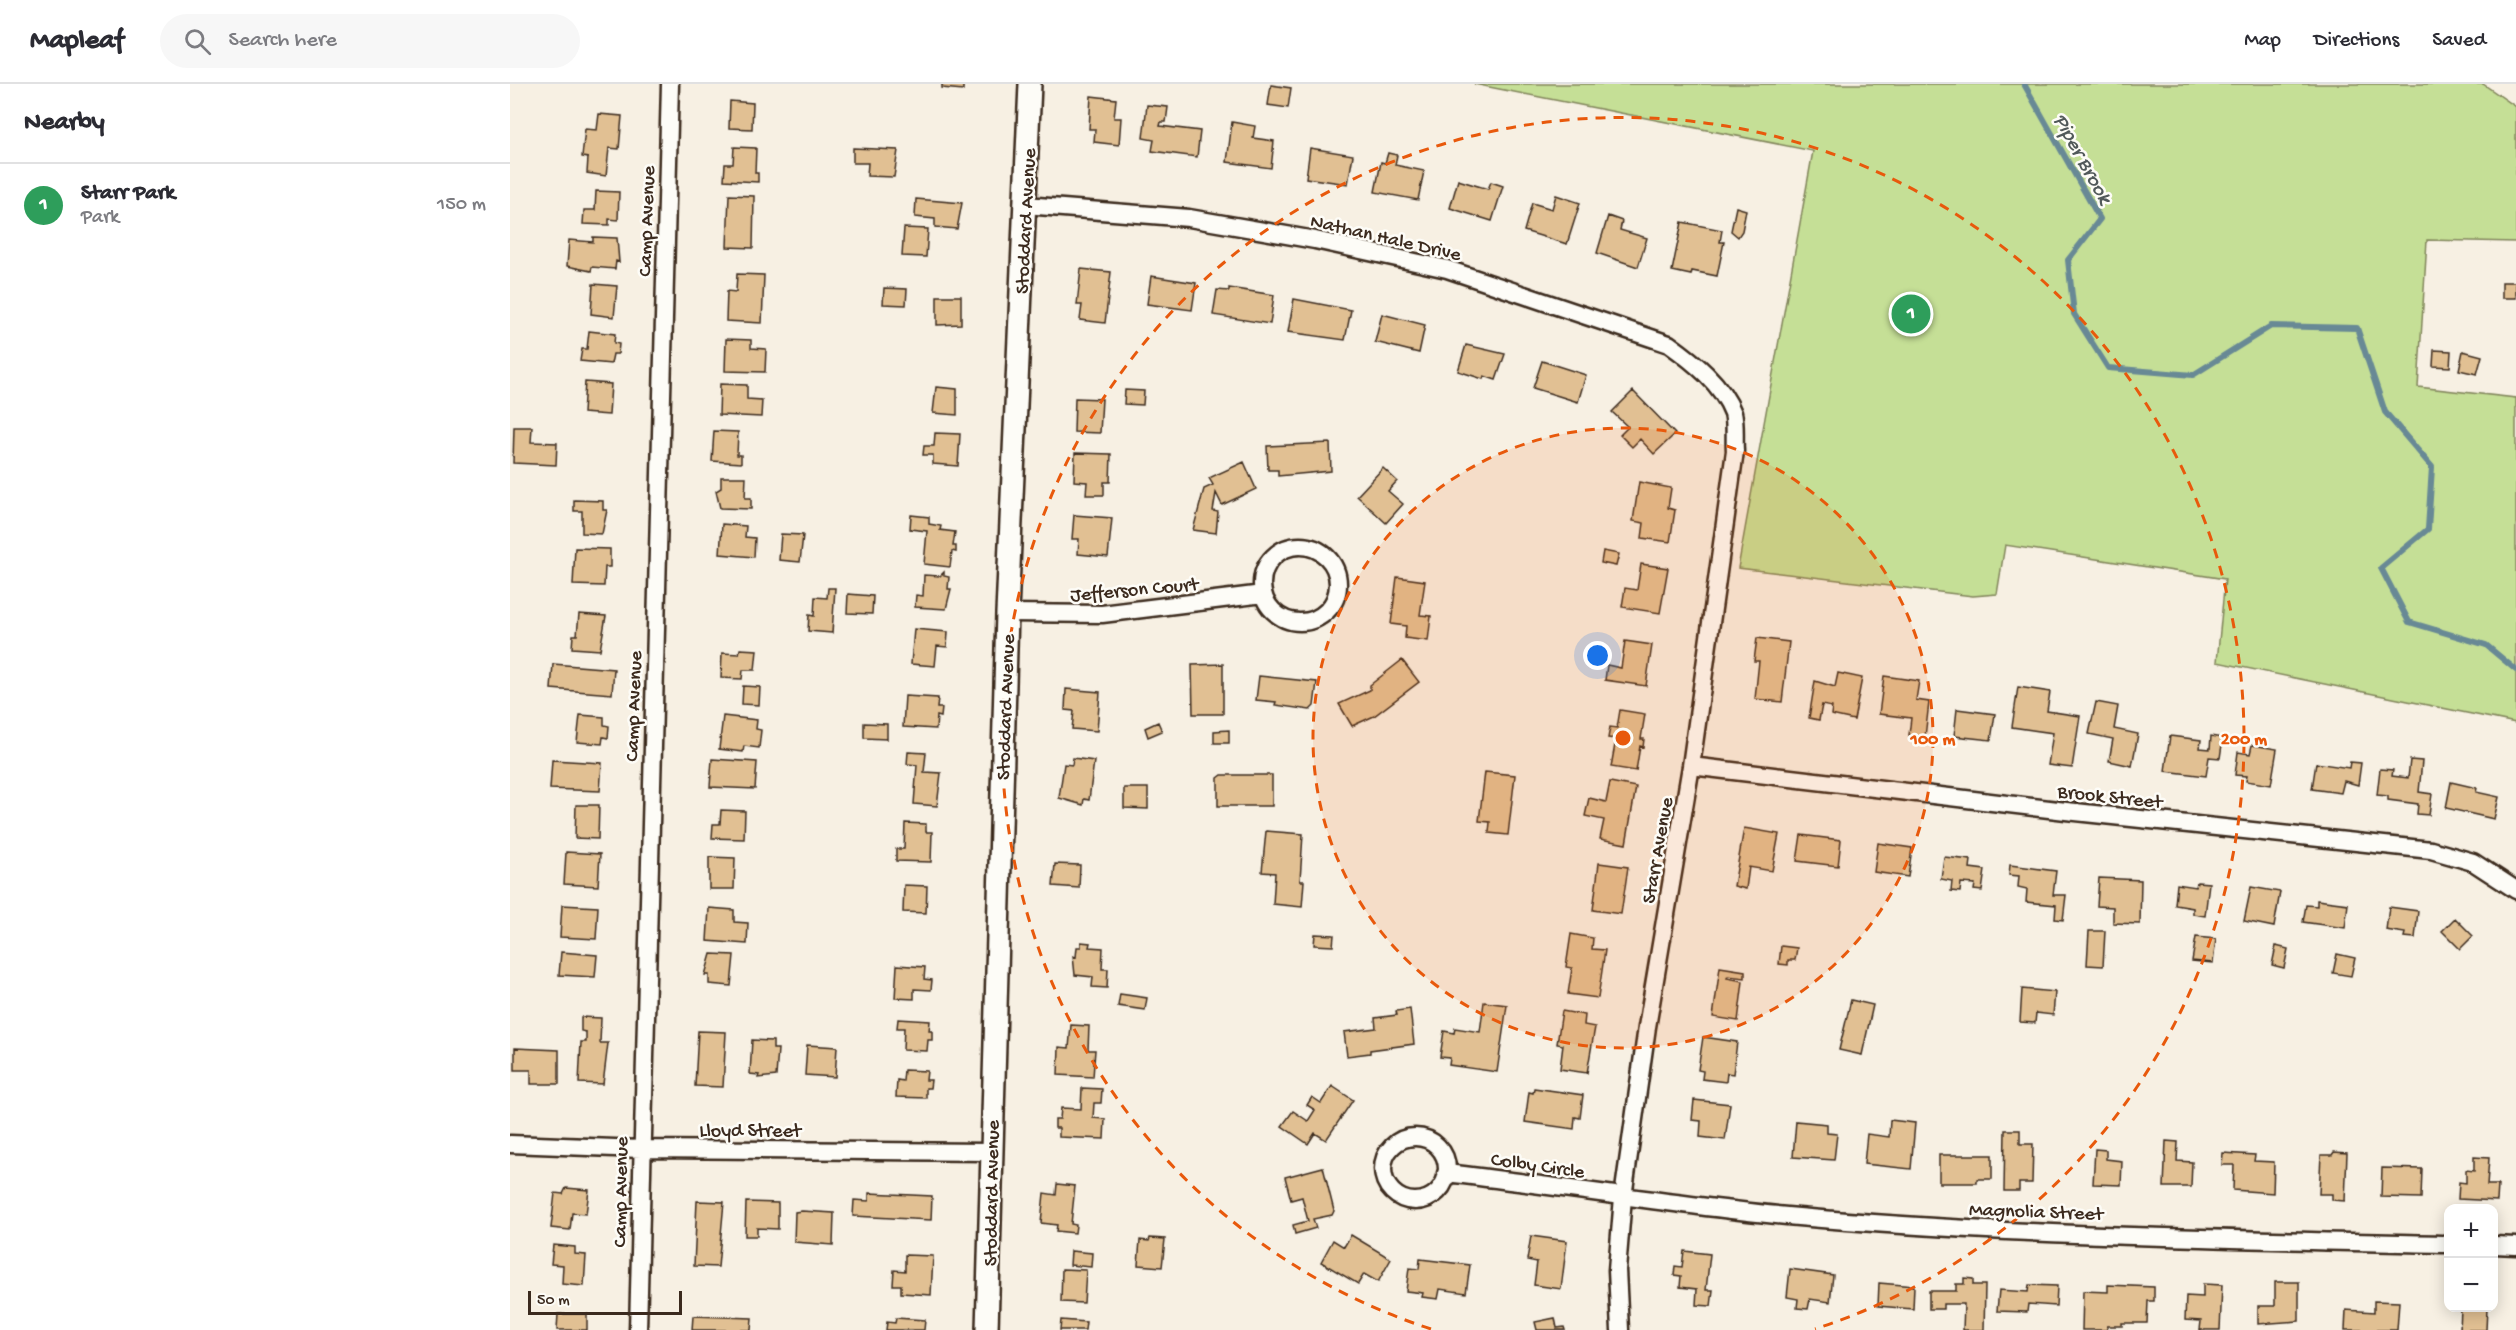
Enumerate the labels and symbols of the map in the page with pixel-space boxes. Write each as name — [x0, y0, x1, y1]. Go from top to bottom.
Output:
water label: Piper Brook — [2046, 110, 2117, 211]
street label: Stoddard Avenue — [1012, 147, 1043, 295]
street label: Camp Avenue — [635, 165, 662, 277]
street label: Nathan Hale Drive — [1308, 211, 1463, 268]
pin: 1 — [1892, 292, 1930, 336]
street label: Jefferson Court — [1069, 574, 1201, 609]
street label: Stoddard Avenue — [993, 633, 1022, 781]
your location — [1583, 641, 1612, 670]
street label: Camp Avenue — [622, 650, 649, 762]
centre of rings — [1613, 728, 1633, 748]
text: 100 m — [1910, 730, 1956, 751]
text: 200 m — [2221, 730, 2267, 751]
street label: Brook Street — [2055, 781, 2165, 816]
street label: Starr Avenue — [1639, 795, 1680, 906]
street label: Stoddard Avenue — [981, 1119, 1006, 1266]
street label: Lloyd Street — [699, 1121, 803, 1144]
street label: Camp Avenue — [610, 1136, 635, 1248]
street label: Colby Circle — [1489, 1149, 1587, 1186]
street label: Magnolia Street — [1968, 1200, 2105, 1227]
scale bar — [528, 1288, 682, 1316]

